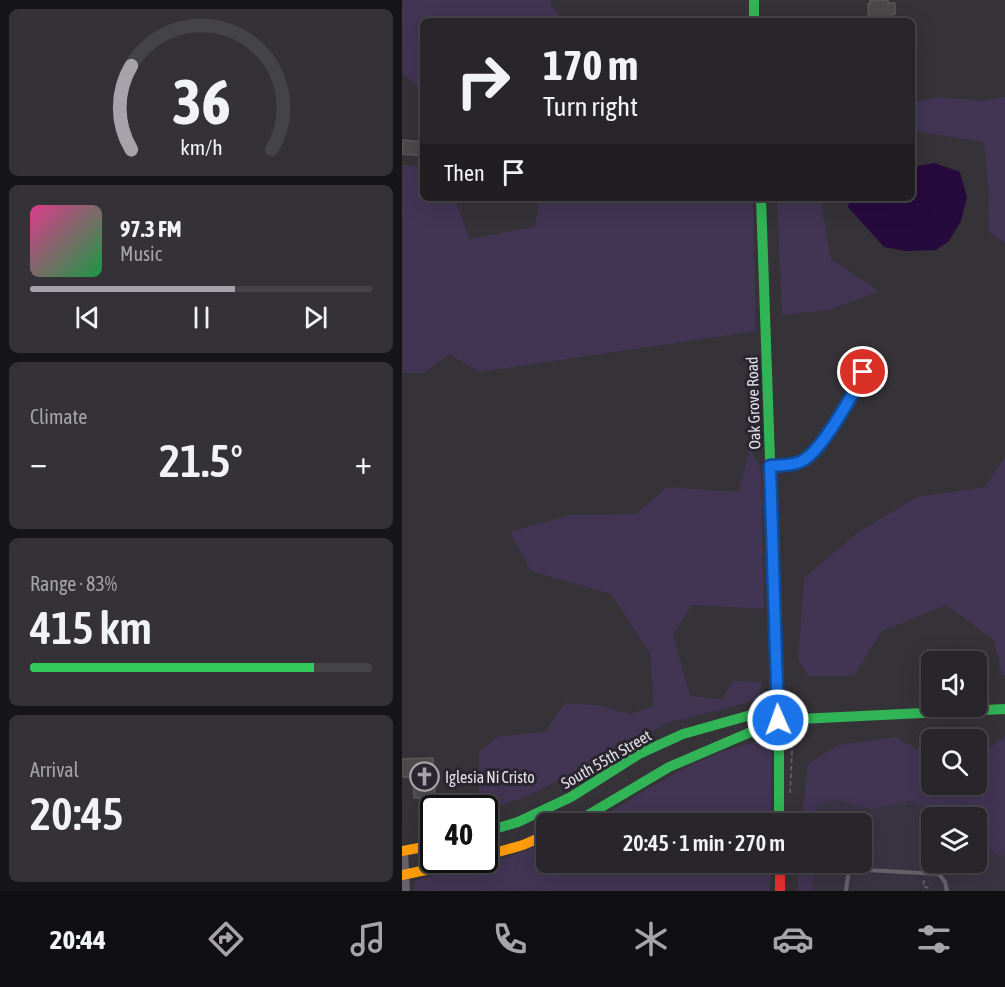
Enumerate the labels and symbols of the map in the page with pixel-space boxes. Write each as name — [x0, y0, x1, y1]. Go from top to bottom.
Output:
pin — [837, 346, 888, 397]
street label: Oak Grove Road — [742, 356, 764, 450]
position arrow — [746, 688, 810, 752]
street label: South 55th Street — [558, 726, 655, 792]
church icon: Iglesia Ni Cristo — [408, 761, 440, 793]
place label: Iglesia Ni Cristo — [445, 768, 535, 787]
speed limit sign: 40 — [420, 795, 498, 873]

